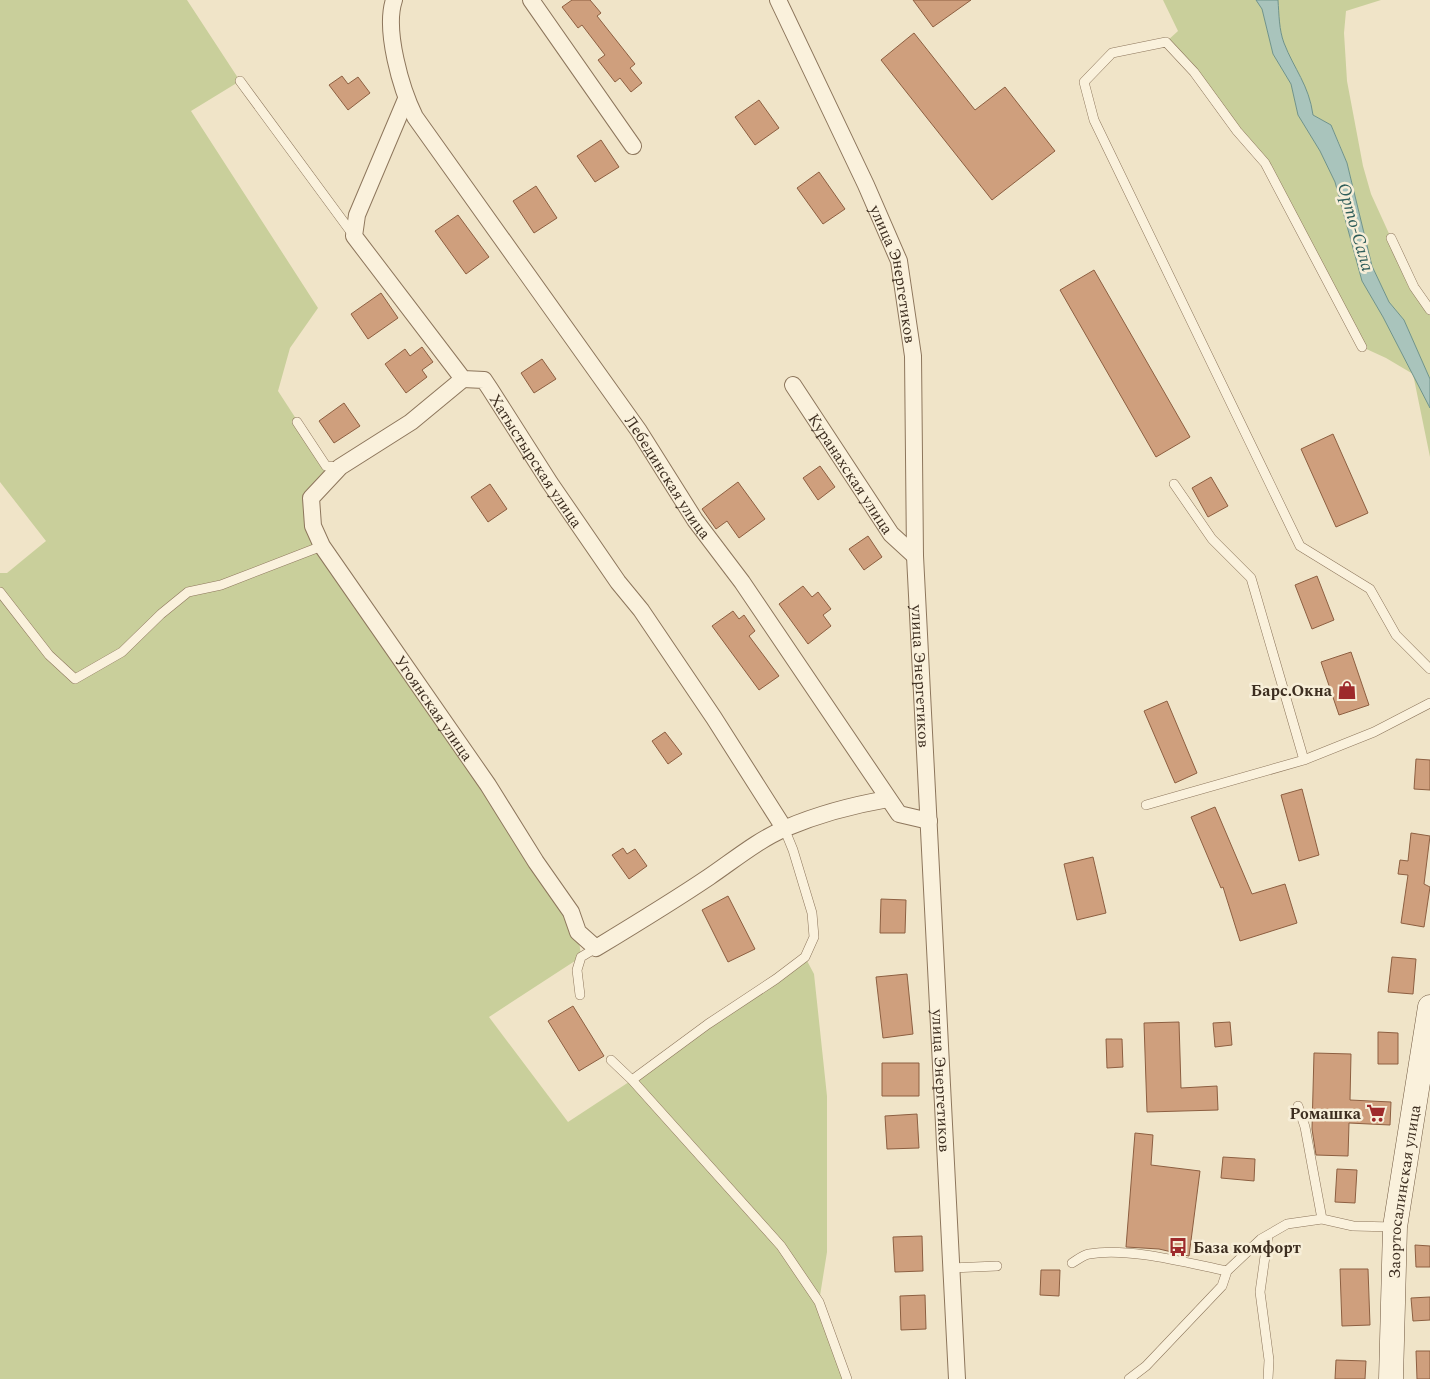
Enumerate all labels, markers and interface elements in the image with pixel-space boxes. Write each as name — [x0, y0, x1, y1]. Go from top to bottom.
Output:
water label: Орто-Сала — [1330, 180, 1381, 275]
street label: улица Энергетиков — [863, 200, 922, 345]
street label: Хатыстырская улица — [483, 389, 588, 533]
street label: Куранахская улица — [802, 409, 899, 540]
street label: Лебединская улица — [618, 410, 717, 545]
street label: улица Энергетиков — [904, 603, 936, 748]
street label: Угоянская улица — [388, 650, 479, 766]
place label: Барс.Окна — [1251, 679, 1333, 703]
shop icon: Барс.Окна — [1336, 679, 1358, 701]
street label: улица Энергетиков — [925, 1008, 956, 1153]
place label: Ромашка — [1289, 1102, 1362, 1126]
supermarket icon: Ромашка — [1365, 1102, 1387, 1124]
street label: Заортосалинская улица — [1383, 1103, 1427, 1279]
bus stop icon: База комфорт — [1167, 1236, 1189, 1258]
place label: База комфорт — [1193, 1236, 1301, 1260]

